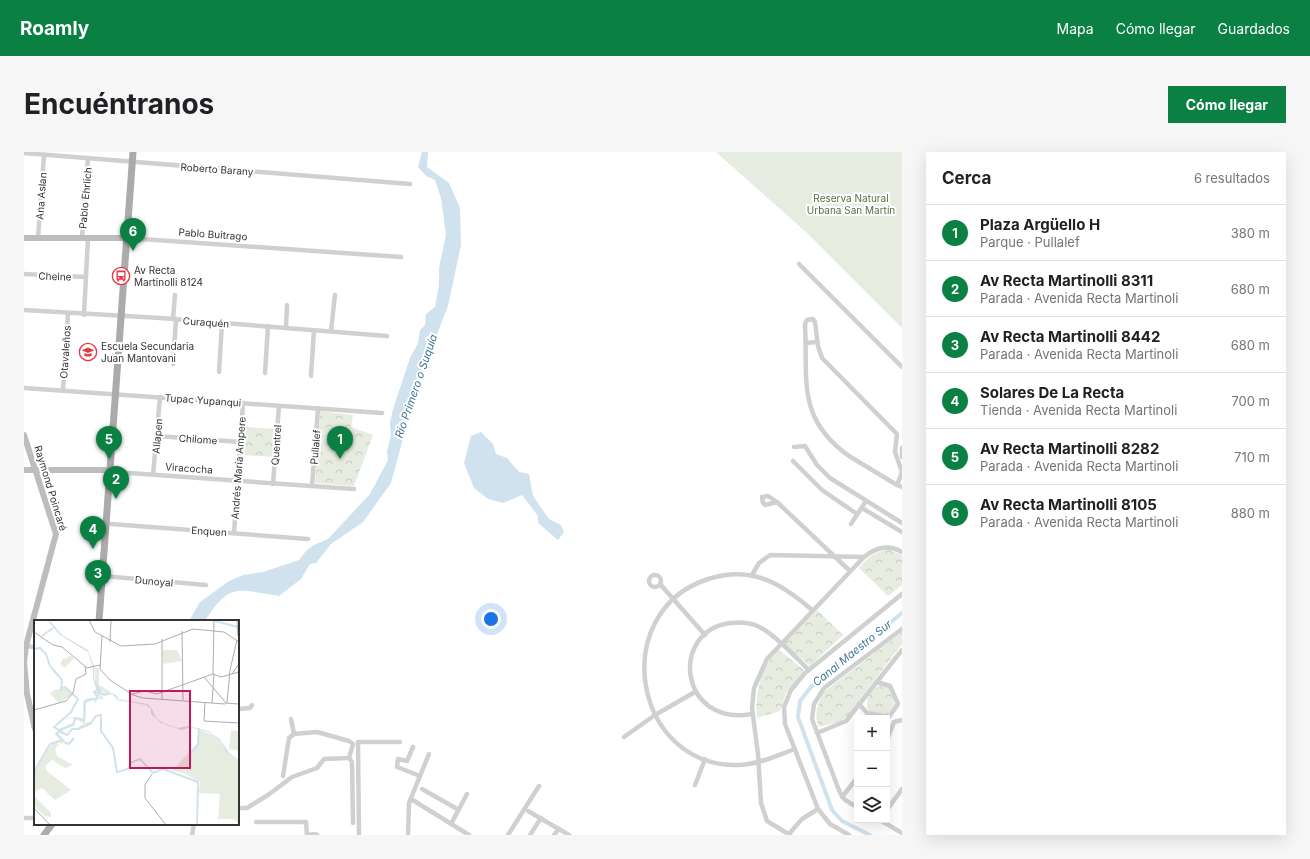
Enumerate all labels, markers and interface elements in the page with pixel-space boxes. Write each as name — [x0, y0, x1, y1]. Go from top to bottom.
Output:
text: Roamly — [20, 17, 89, 40]
text: Mapa — [1057, 20, 1094, 37]
text: Cómo llegar — [1116, 20, 1196, 37]
text: Guardados — [1218, 20, 1290, 37]
button: Cómo llegar — [1168, 86, 1286, 123]
text: Encuéntranos — [24, 87, 214, 121]
street label: Roberto Barany — [180, 160, 254, 178]
street label: Pablo Ehrlich — [76, 167, 94, 229]
text: Cerca — [942, 168, 991, 188]
text: 6 resultados — [1194, 170, 1270, 186]
street label: Ana Aslan — [33, 172, 49, 220]
park label: Reserva Natural Urbana San Martín — [807, 192, 895, 216]
text: Plaza Argüello H — [980, 215, 1100, 234]
pin: 6 — [120, 218, 146, 251]
text: 1 — [952, 225, 958, 241]
text: 380 m — [1231, 225, 1270, 241]
street label: Pablo Buitrago — [178, 226, 248, 242]
text: Parque · Pullalef — [980, 234, 1080, 250]
place label: Av Recta Martinolli 8124 — [134, 264, 203, 288]
bus stop icon: Av Recta Martinolli 8124 — [111, 266, 131, 286]
street label: Cheine — [38, 269, 72, 283]
text: Av Recta Martinolli 8311 — [980, 271, 1153, 290]
text: 2 — [951, 281, 959, 297]
text: 680 m — [1231, 281, 1270, 297]
text: Parada · Avenida Recta Martinoli — [980, 290, 1178, 306]
street label: Curaquén — [182, 314, 230, 330]
street label: Otavaleños — [57, 325, 73, 379]
text: Av Recta Martinolli 8442 — [980, 327, 1160, 346]
water label: Río Primero o Suquía — [392, 332, 440, 440]
text: 3 — [951, 337, 959, 353]
text: 680 m — [1231, 337, 1270, 353]
place label: Escuela Secundaria Juan Mantovani — [101, 340, 194, 364]
school or university icon: Escuela Secundaria Juan Mantovani — [78, 342, 98, 362]
text: Parada · Avenida Recta Martinoli — [980, 346, 1178, 362]
text: Solares De La Recta — [980, 383, 1124, 402]
street label: Tupac Yupanqui — [164, 391, 242, 409]
text: 4 — [951, 393, 959, 409]
text: 700 m — [1231, 393, 1270, 409]
text: Tienda · Avenida Recta Martinoli — [980, 402, 1177, 418]
street label: Andrés María Ampere — [228, 416, 248, 520]
street label: Allapen — [149, 418, 165, 454]
street label: Quentrel — [269, 424, 283, 466]
pin: 5 — [96, 426, 122, 459]
pin: 1 — [327, 426, 353, 459]
street label: Pullalef — [308, 429, 323, 465]
street label: Chilome — [178, 432, 218, 446]
text: Av Recta Martinolli 8282 — [980, 439, 1159, 458]
street label: Raymond Poincaré — [32, 444, 70, 532]
text: 5 — [951, 449, 959, 465]
text: 710 m — [1234, 449, 1270, 465]
text: Parada · Avenida Recta Martinoli — [980, 458, 1178, 474]
street label: Viracocha — [165, 460, 213, 476]
pin: 2 — [103, 466, 129, 499]
text: Av Recta Martinolli 8105 — [980, 495, 1157, 514]
text: 6 — [951, 505, 959, 521]
text: 880 m — [1231, 505, 1270, 521]
text: Parada · Avenida Recta Martinoli — [980, 514, 1178, 530]
pin: 4 — [80, 516, 106, 549]
street label: Enquen — [191, 524, 227, 538]
pin: 3 — [85, 560, 111, 593]
street label: Dunoyal — [134, 573, 174, 589]
your location — [481, 609, 501, 629]
water label: Canal Maestro Sur — [810, 616, 895, 689]
inset map — [34, 620, 239, 825]
map controls — [854, 715, 890, 823]
button: + — [854, 715, 890, 751]
button: − — [854, 751, 890, 787]
button: layers — [854, 787, 890, 823]

